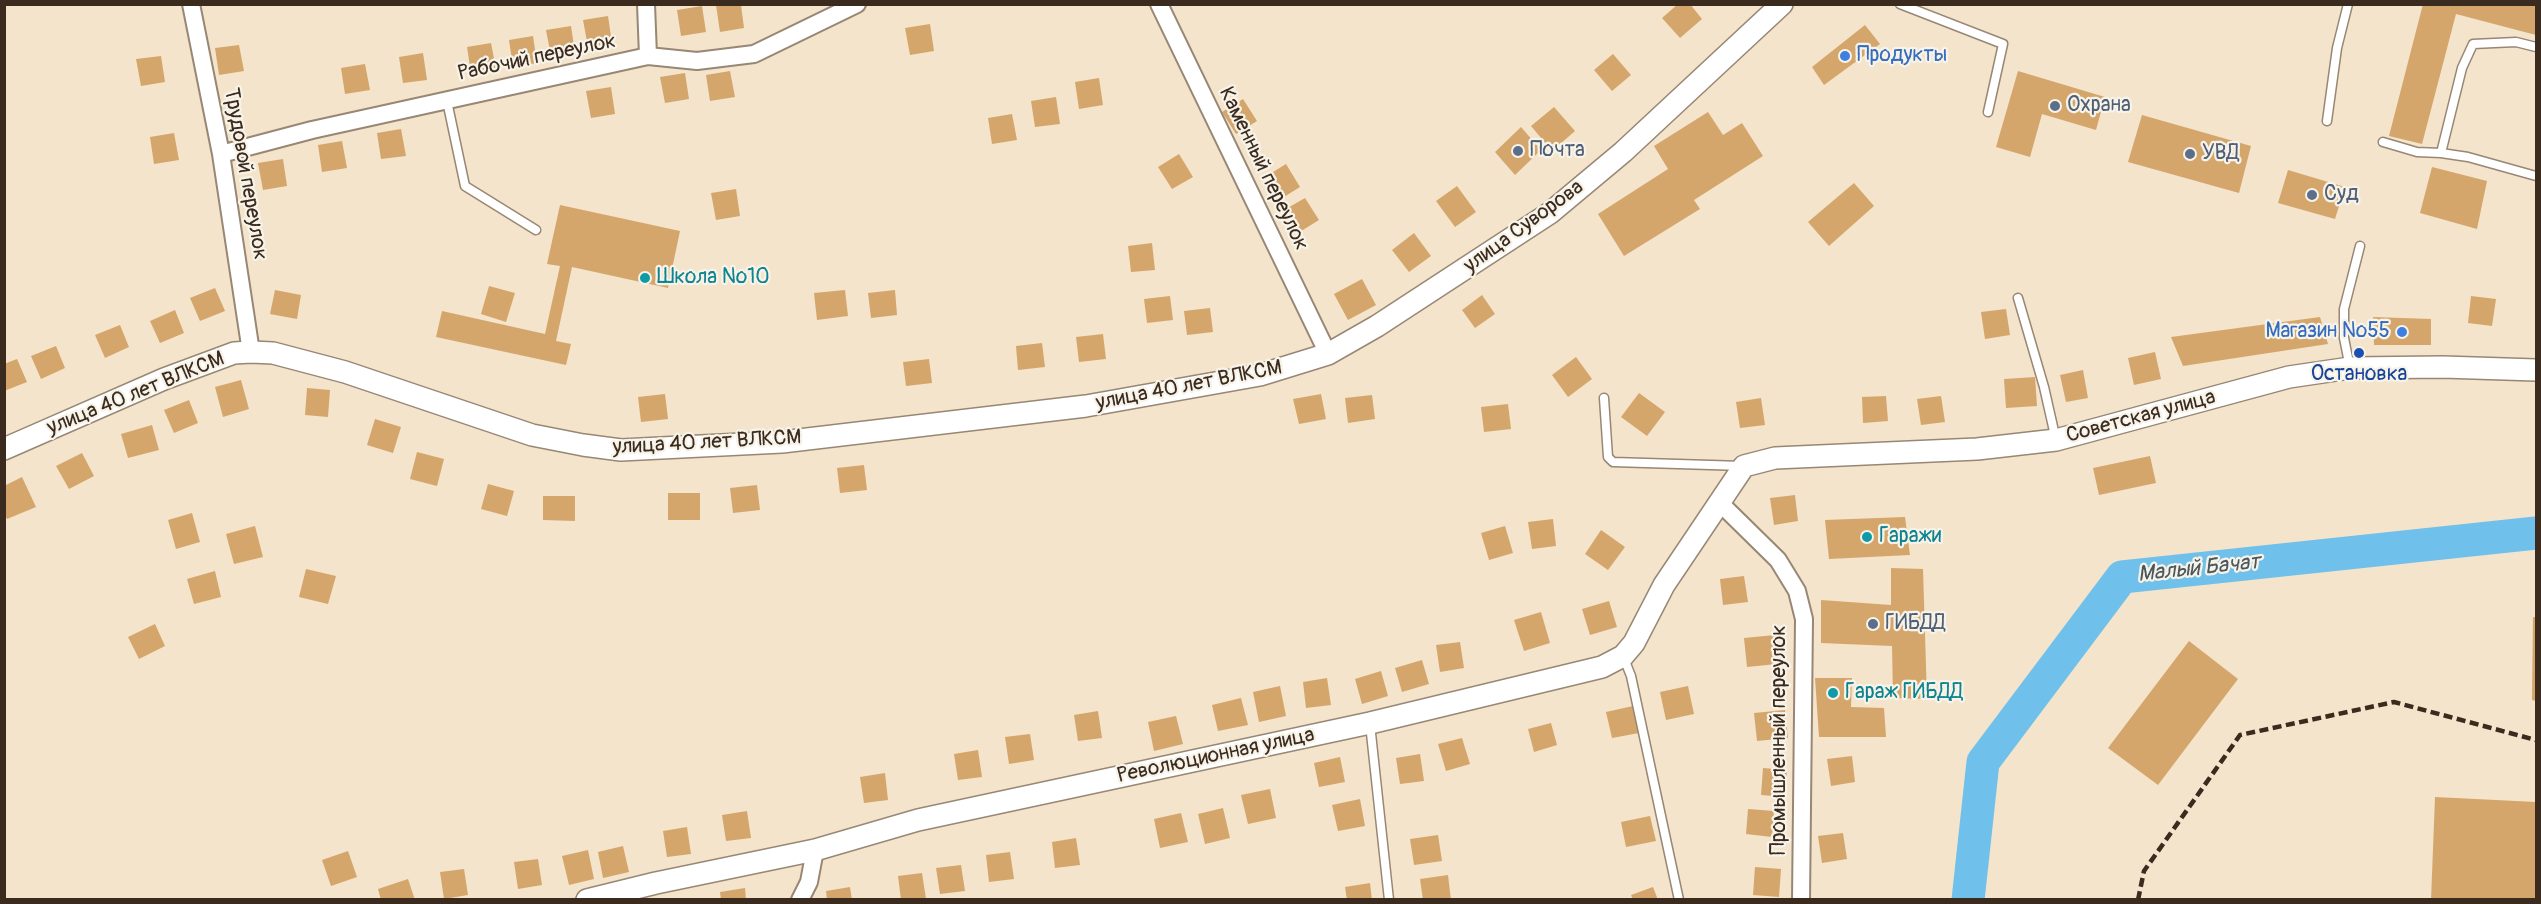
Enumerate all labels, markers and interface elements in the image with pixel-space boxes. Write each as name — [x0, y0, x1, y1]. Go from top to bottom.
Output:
street label: Рабочий переулок — [456, 29, 618, 87]
place label: Продукты — [1857, 43, 1947, 69]
marker: Продукты — [1838, 49, 1852, 63]
street label: Каменный переулок — [1213, 83, 1313, 255]
street label: Трудовой переулок — [217, 86, 273, 262]
place label: Охрана — [2067, 93, 2131, 119]
marker: Охрана — [2048, 99, 2062, 113]
place label: Почта — [1530, 138, 1585, 164]
place label: УВД — [2202, 141, 2239, 167]
marker: Почта — [1511, 144, 1525, 158]
marker: УВД — [2183, 147, 2197, 161]
street label: улица Суворова — [1459, 175, 1589, 279]
place label: Суд — [2324, 182, 2359, 208]
marker: Суд — [2305, 188, 2319, 202]
place label: Школа №10 — [657, 265, 770, 291]
marker: Школа №10 — [638, 271, 652, 285]
place label: Магазин №55 — [2265, 319, 2390, 345]
marker: Магазин №55 — [2395, 325, 2409, 339]
marker: Остановка — [2352, 346, 2366, 360]
street label: улица 40 лет ВЛКСМ — [44, 347, 228, 441]
street label: улица 40 лет ВЛКСМ — [1094, 356, 1284, 416]
place label: Остановка — [2311, 362, 2407, 388]
street label: Советская улица — [2064, 385, 2218, 449]
street label: улица 40 лет ВЛКСМ — [612, 425, 802, 461]
place label: Гаражи — [1879, 524, 1941, 550]
marker: Гаражи — [1860, 530, 1874, 544]
water label: Малый Бачат — [2136, 549, 2262, 589]
place label: ГИБДД — [1885, 611, 1945, 637]
marker: ГИБДД — [1866, 617, 1880, 631]
street label: Промышленный переулок — [1767, 625, 1793, 855]
place label: Гараж ГИБДД — [1845, 680, 1963, 706]
marker: Гараж ГИБДД — [1826, 686, 1840, 700]
street label: Революционная улица — [1115, 723, 1317, 789]

